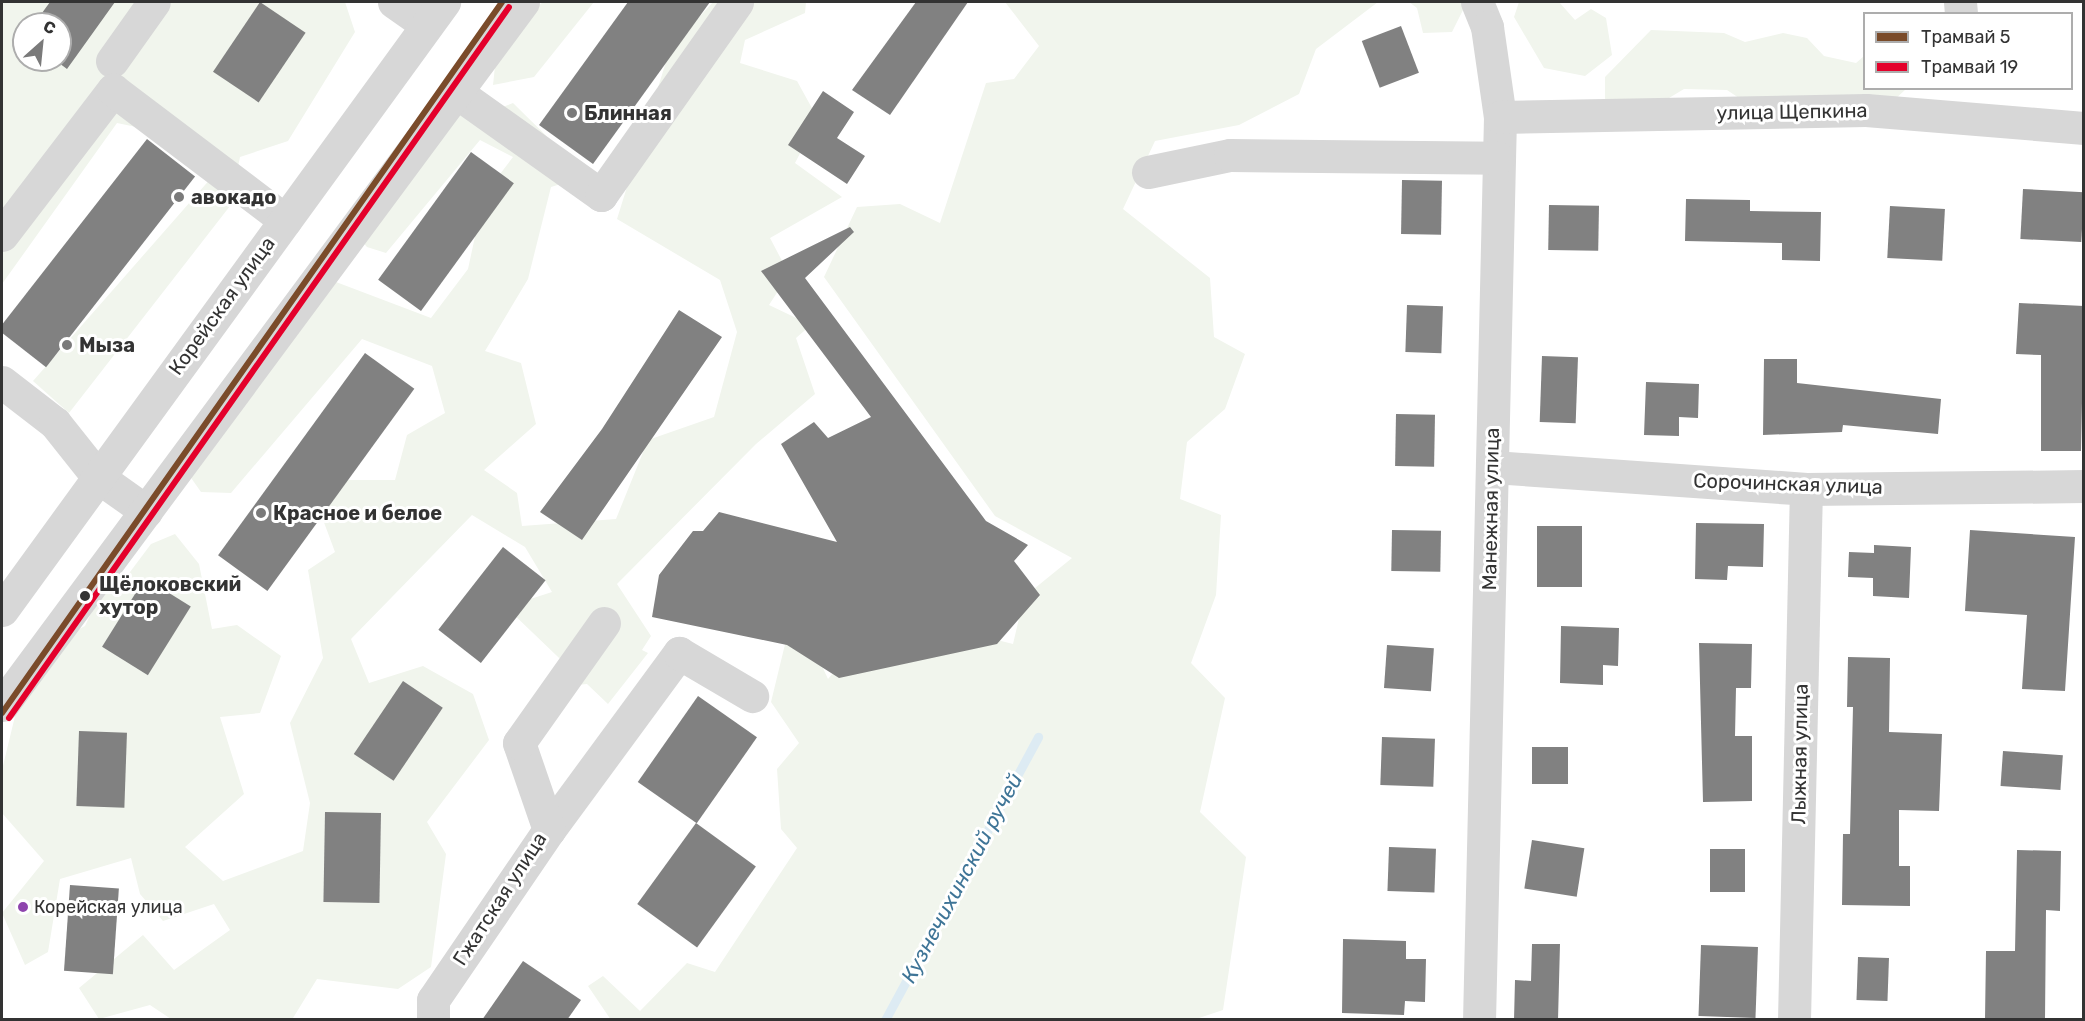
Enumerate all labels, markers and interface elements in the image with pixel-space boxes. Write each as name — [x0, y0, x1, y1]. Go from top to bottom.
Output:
north arrow — [12, 12, 72, 72]
legend — [1863, 12, 2073, 90]
text: С — [40, 16, 59, 38]
text: Трамвай 5 — [1921, 26, 2010, 48]
text: Трамвай 19 — [1921, 56, 2018, 78]
street label: улица Щепкина — [1716, 99, 1868, 125]
place label: Блинная — [584, 101, 672, 125]
marker: Блинная — [565, 106, 579, 120]
place label: авокадо — [191, 185, 276, 209]
marker: авокадо — [172, 190, 186, 204]
street label: Корейская улица — [164, 232, 280, 380]
place label: Мыза — [79, 333, 135, 357]
marker: Мыза — [60, 338, 74, 352]
street label: Манежная улица — [1478, 427, 1504, 591]
street label: Сорочинская улица — [1693, 469, 1883, 499]
place label: Красное и белое — [273, 501, 442, 525]
marker: Красное и белое — [254, 506, 268, 520]
place label: Щёлоковский хутор — [99, 572, 241, 619]
marker: Щёлоковский хутор — [76, 587, 94, 605]
street label: Лыжная улица — [1787, 683, 1813, 825]
water label: Кузнечихинский ручей — [896, 769, 1028, 987]
street label: Гжатская улица — [448, 828, 552, 970]
place label: Корейская улица — [34, 896, 183, 918]
marker: Корейская улица — [17, 901, 29, 913]

